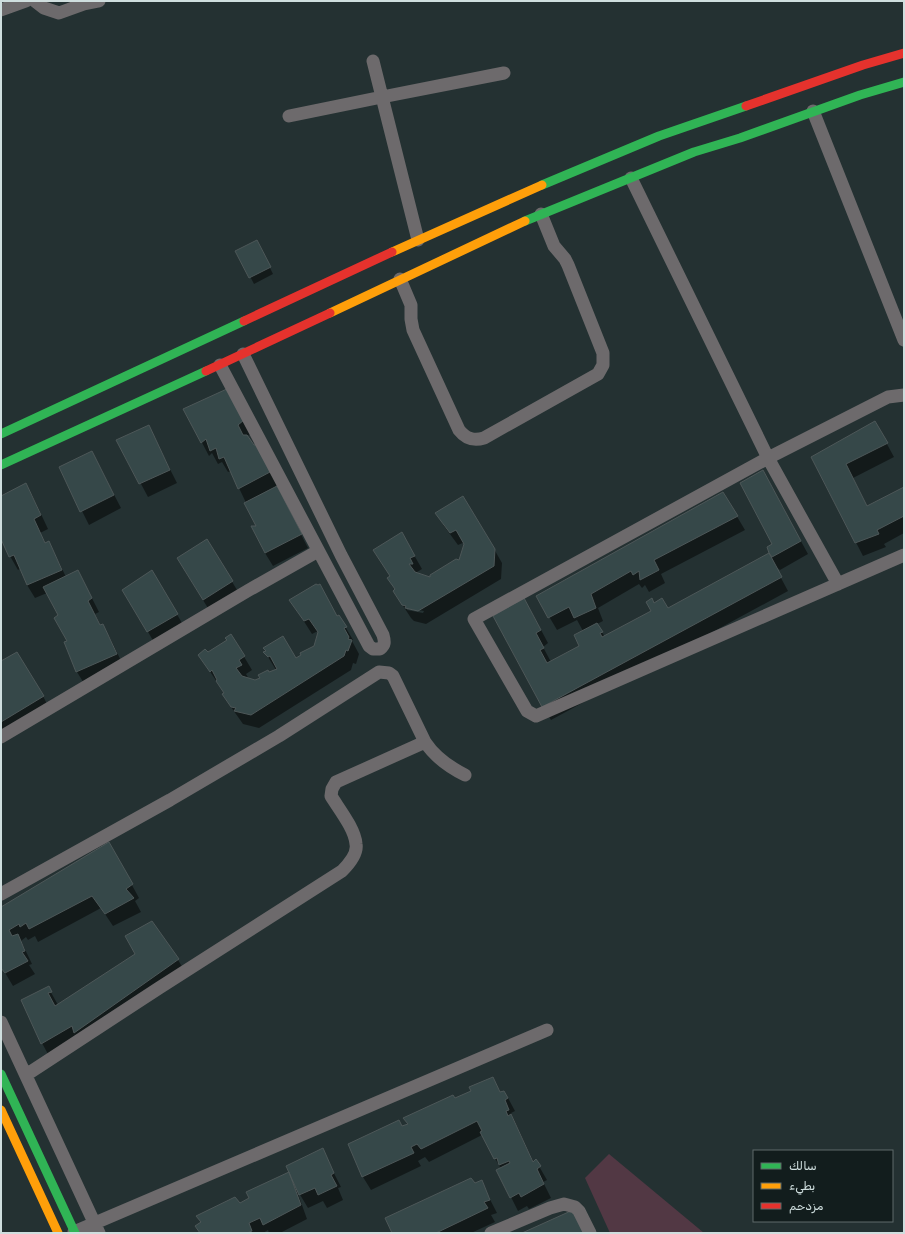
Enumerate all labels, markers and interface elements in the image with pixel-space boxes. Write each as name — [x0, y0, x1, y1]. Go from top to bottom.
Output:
legend — [753, 1150, 893, 1222]
text: سالك — [789, 1159, 817, 1173]
text: بطيء — [789, 1179, 815, 1195]
text: مزدحم — [789, 1199, 824, 1214]

